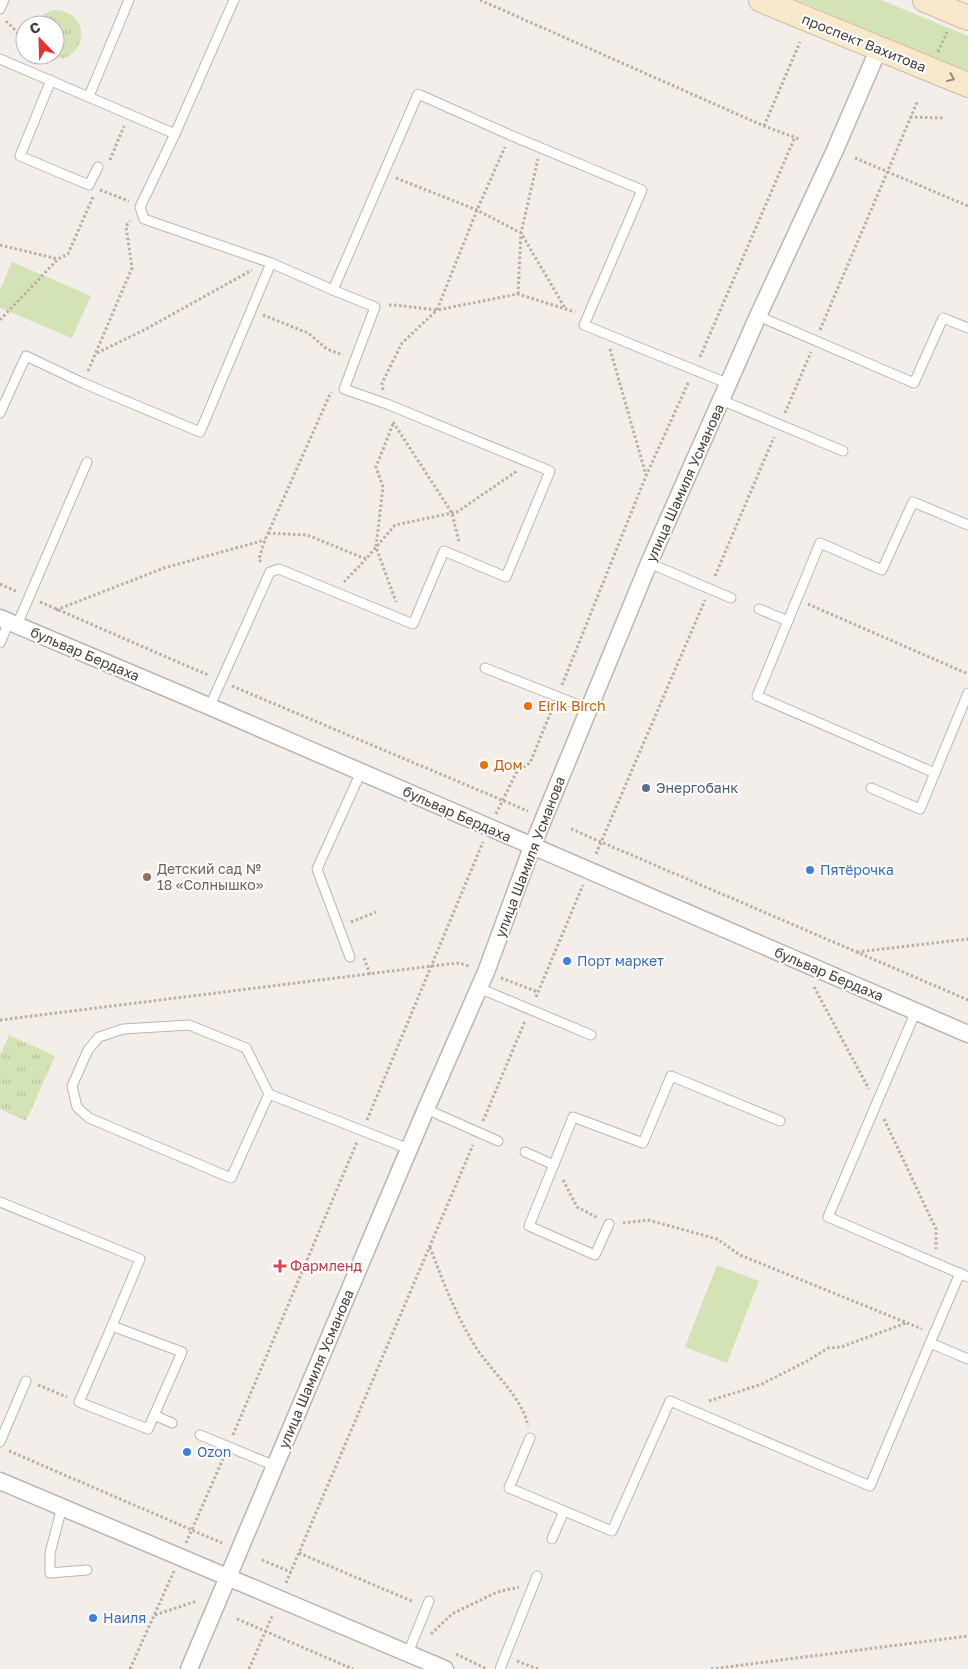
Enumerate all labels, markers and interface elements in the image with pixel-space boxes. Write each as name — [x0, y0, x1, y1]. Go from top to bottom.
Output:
street label: проспект Вахитова — [800, 10, 929, 75]
north arrow — [15, 15, 65, 65]
text: С — [27, 18, 43, 37]
one-way arrow — [946, 72, 955, 83]
street label: улица Шамиля Усманова — [642, 401, 727, 564]
street label: бульвар Бердаха — [28, 623, 142, 684]
place label: Eirik Birch — [538, 697, 606, 714]
marker: Eirik Birch — [522, 700, 534, 712]
place label: Дом — [494, 756, 523, 773]
marker: Дом — [478, 759, 490, 771]
street label: улица Шамиля Усманова — [491, 774, 568, 940]
place label: Энергобанк — [656, 779, 738, 796]
street label: бульвар Бердаха — [400, 782, 514, 845]
marker: Энергобанк — [640, 782, 652, 794]
place label: Детский сад № 18 «Солнышко» — [157, 860, 264, 893]
place label: Пятёрочка — [820, 861, 894, 878]
marker: Пятёрочка — [804, 864, 816, 876]
marker: Детский сад № 18 «Солнышко» — [141, 871, 153, 883]
street label: бульвар Бердаха — [772, 943, 886, 1004]
place label: Порт маркет — [577, 952, 664, 969]
marker: Порт маркет — [561, 955, 573, 967]
place label: Фармленд — [290, 1257, 362, 1274]
marker: Фармленд — [274, 1260, 286, 1272]
street label: улица Шамиля Усманова — [274, 1287, 357, 1451]
place label: Ozon — [197, 1443, 231, 1460]
marker: Ozon — [181, 1446, 193, 1458]
place label: Наиля — [103, 1609, 146, 1626]
marker: Наиля — [87, 1612, 99, 1624]

